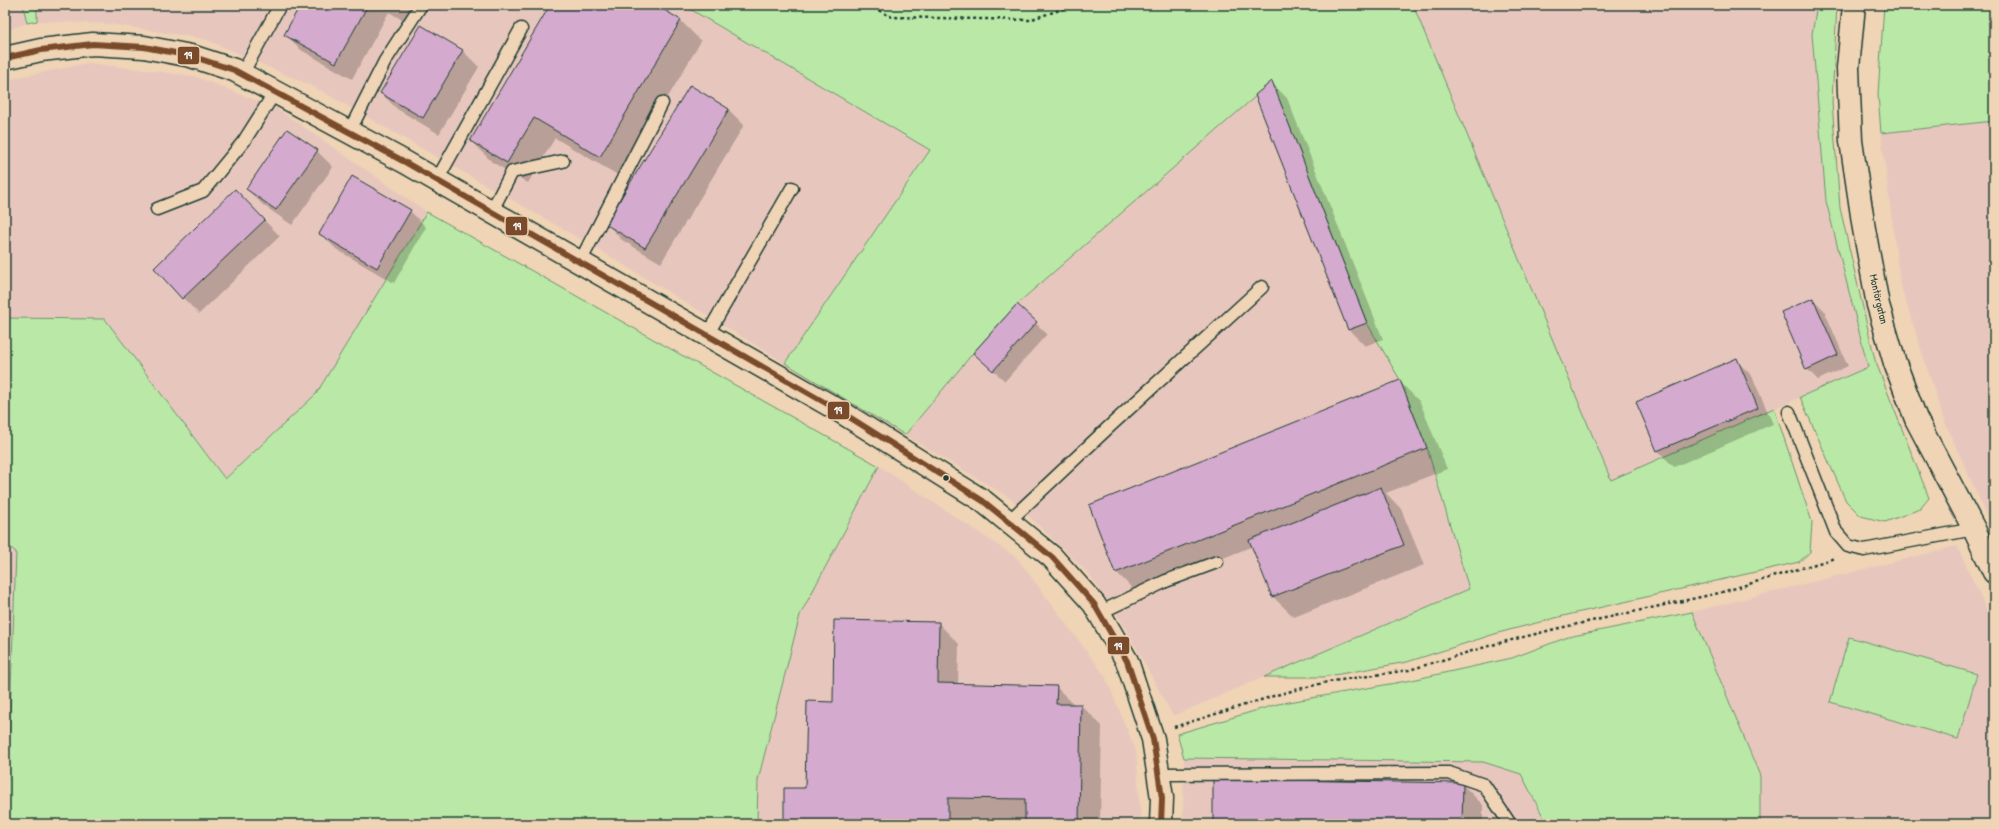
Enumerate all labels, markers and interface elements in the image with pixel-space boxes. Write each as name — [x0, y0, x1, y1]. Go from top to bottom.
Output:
line badge: 19 — [177, 46, 200, 65]
text: 19 — [184, 48, 192, 62]
line badge: 19 — [505, 216, 528, 236]
text: 19 — [513, 219, 521, 233]
street label: Montörgatan — [1866, 273, 1892, 325]
line badge: 19 — [827, 401, 850, 420]
text: 19 — [834, 403, 842, 417]
unlabelled marker — [941, 473, 951, 483]
line badge: 19 — [1107, 636, 1130, 655]
text: 19 — [1114, 639, 1122, 653]

